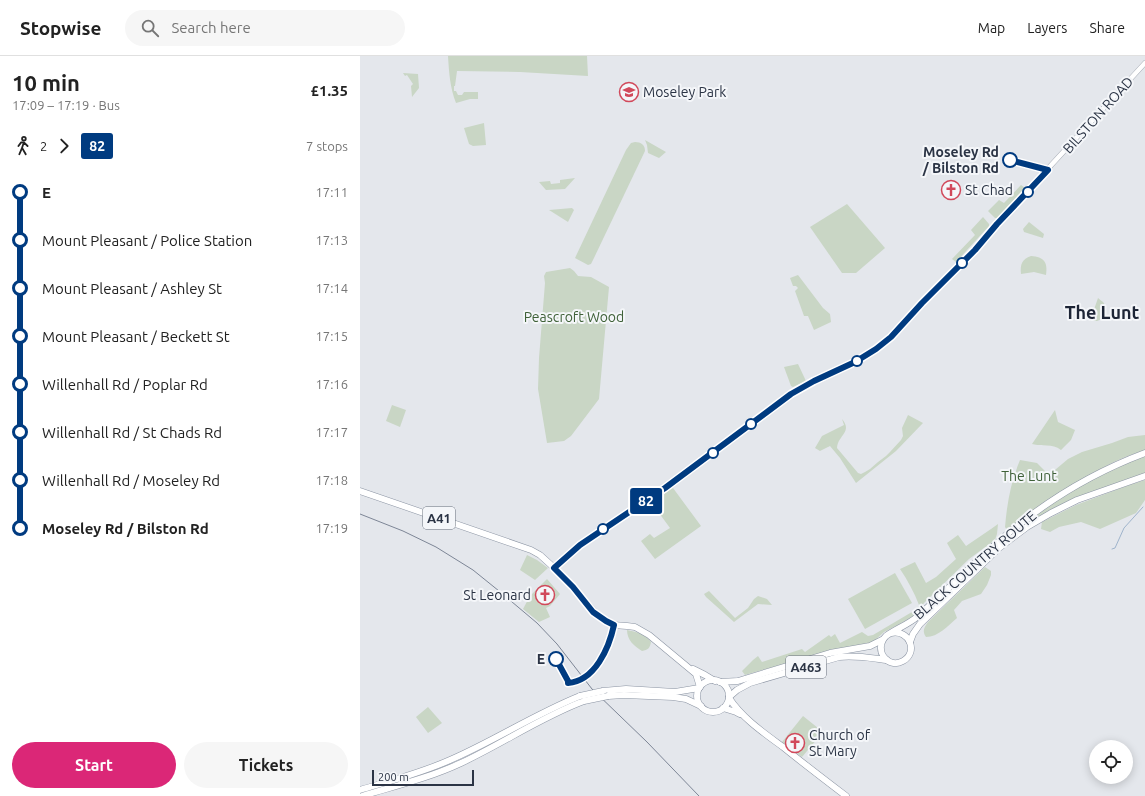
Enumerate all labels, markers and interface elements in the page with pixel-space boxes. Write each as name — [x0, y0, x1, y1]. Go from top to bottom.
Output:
search box — [125, 10, 405, 46]
text: Stopwise — [20, 17, 101, 39]
icon: search — [139, 17, 161, 39]
text: Search here — [171, 19, 251, 36]
text: Map — [978, 20, 1005, 36]
text: Layers — [1027, 20, 1067, 36]
text: Share — [1089, 20, 1125, 36]
text: 10 min — [12, 70, 80, 95]
street label: BILSTON ROAD — [1060, 73, 1137, 156]
school or university icon: Moseley Park — [618, 81, 640, 103]
text: £1.35 — [310, 82, 348, 99]
place label: Moseley Park — [643, 84, 726, 100]
text: 17:09 – 17:19 · Bus — [12, 98, 120, 112]
icon: walk — [12, 135, 34, 157]
icon: forward — [53, 135, 75, 157]
text: 82 — [89, 138, 105, 154]
text: 2 — [40, 139, 47, 153]
text: 7 stops — [306, 139, 348, 153]
place label: Moseley Rd / Bilston Rd — [922, 144, 999, 176]
marker: Moseley Rd / Bilston Rd — [1002, 152, 1018, 168]
church icon: St Chad — [940, 179, 962, 201]
place label: St Chad — [965, 182, 1013, 198]
text: E — [42, 184, 51, 201]
text: 17:11 — [315, 185, 348, 199]
unlabelled marker — [1022, 186, 1034, 198]
text: Mount Pleasant / Police Station — [42, 232, 252, 249]
text: 17:13 — [315, 233, 348, 247]
unlabelled marker — [956, 257, 968, 269]
text: Mount Pleasant / Ashley St — [42, 280, 222, 297]
text: 17:14 — [315, 281, 348, 295]
district label: The Lunt — [1065, 302, 1140, 322]
park label: Peascroft Wood — [524, 309, 624, 325]
text: Mount Pleasant / Beckett St — [42, 328, 230, 345]
text: 17:15 — [315, 329, 348, 343]
unlabelled marker — [851, 355, 863, 367]
text: Willenhall Rd / Poplar Rd — [42, 376, 208, 393]
text: 17:16 — [315, 377, 348, 391]
unlabelled marker — [745, 418, 757, 430]
text: Willenhall Rd / St Chads Rd — [42, 424, 222, 441]
text: 17:17 — [315, 425, 348, 439]
unlabelled marker — [707, 447, 719, 459]
park label: The Lunt — [1001, 468, 1057, 484]
text: Willenhall Rd / Moseley Rd — [42, 472, 220, 489]
text: 17:18 — [315, 473, 348, 487]
line badge: 82 — [628, 488, 664, 514]
text: 82 — [638, 493, 654, 509]
road number: A41 — [423, 507, 455, 529]
street label: BLACK COUNTRY ROUTE — [911, 507, 1040, 623]
text: Moseley Rd / Bilston Rd — [42, 520, 209, 537]
text: 17:19 — [315, 521, 348, 535]
unlabelled marker — [597, 523, 609, 535]
church icon: St Leonard — [534, 584, 556, 606]
place label: St Leonard — [463, 587, 531, 603]
place label: E — [537, 651, 545, 667]
marker: E — [548, 651, 564, 667]
road number: A463 — [786, 656, 826, 678]
place label: Church of St Mary — [809, 727, 871, 759]
church icon: Church of St Mary — [784, 732, 806, 754]
map controls — [1089, 740, 1133, 784]
button: locate — [1089, 740, 1133, 784]
button: Start — [12, 742, 176, 788]
button: Tickets — [184, 742, 348, 788]
scale bar — [372, 768, 474, 787]
text: 200 m — [378, 771, 409, 783]

